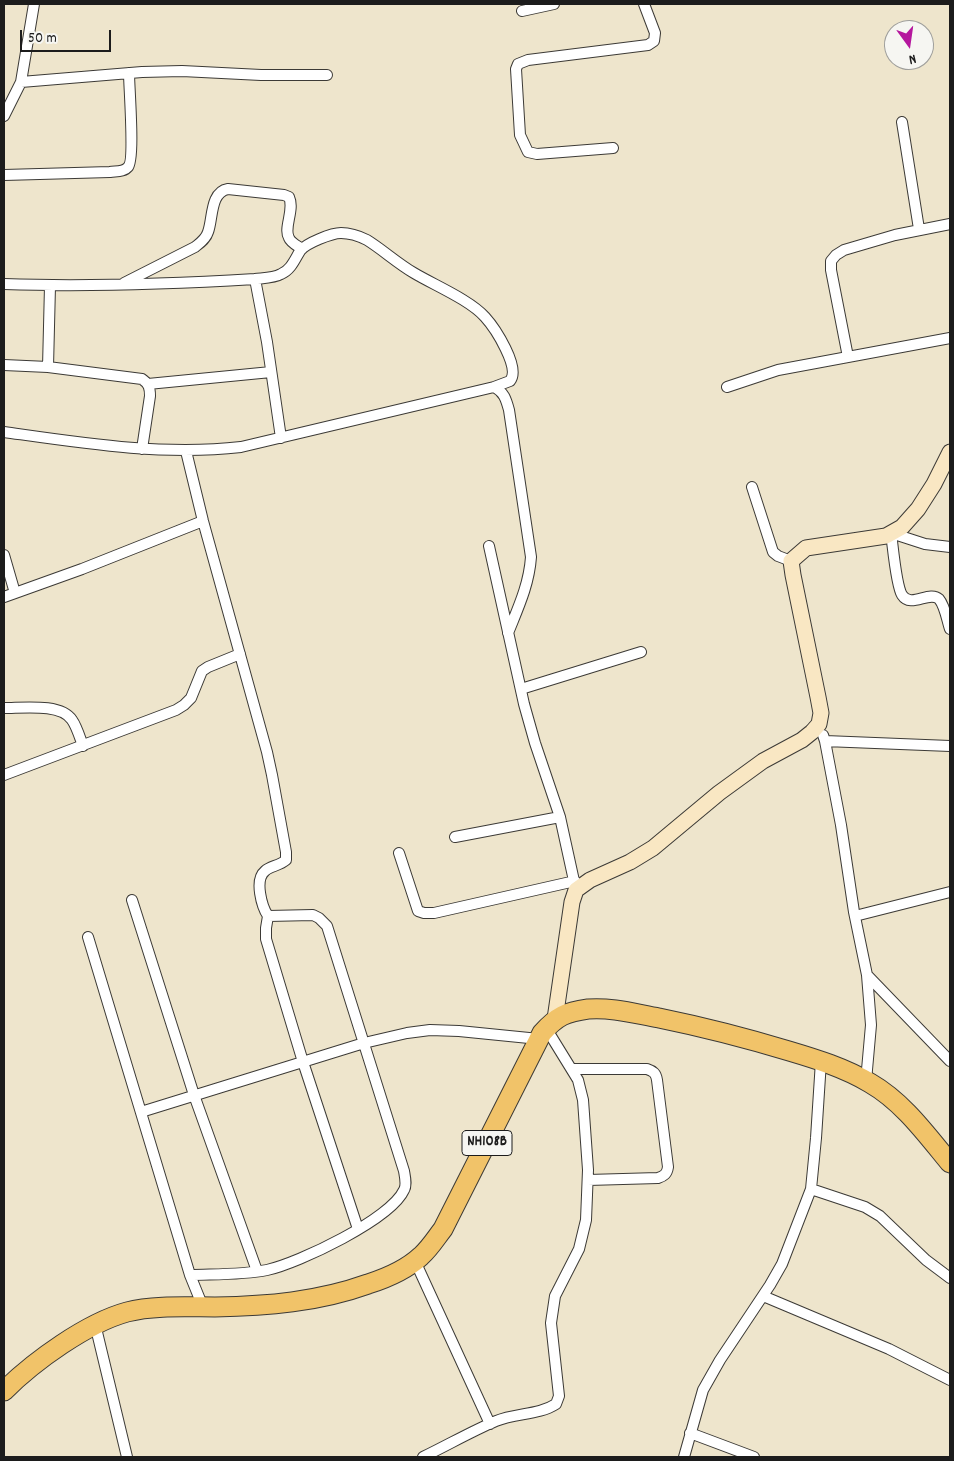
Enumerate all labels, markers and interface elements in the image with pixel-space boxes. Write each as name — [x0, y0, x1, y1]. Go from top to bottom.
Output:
scale bar — [22, 20, 114, 52]
north arrow — [884, 20, 934, 70]
text: 50 m — [28, 28, 57, 50]
text: N — [907, 48, 918, 69]
road number: NH108B — [462, 1130, 512, 1156]

